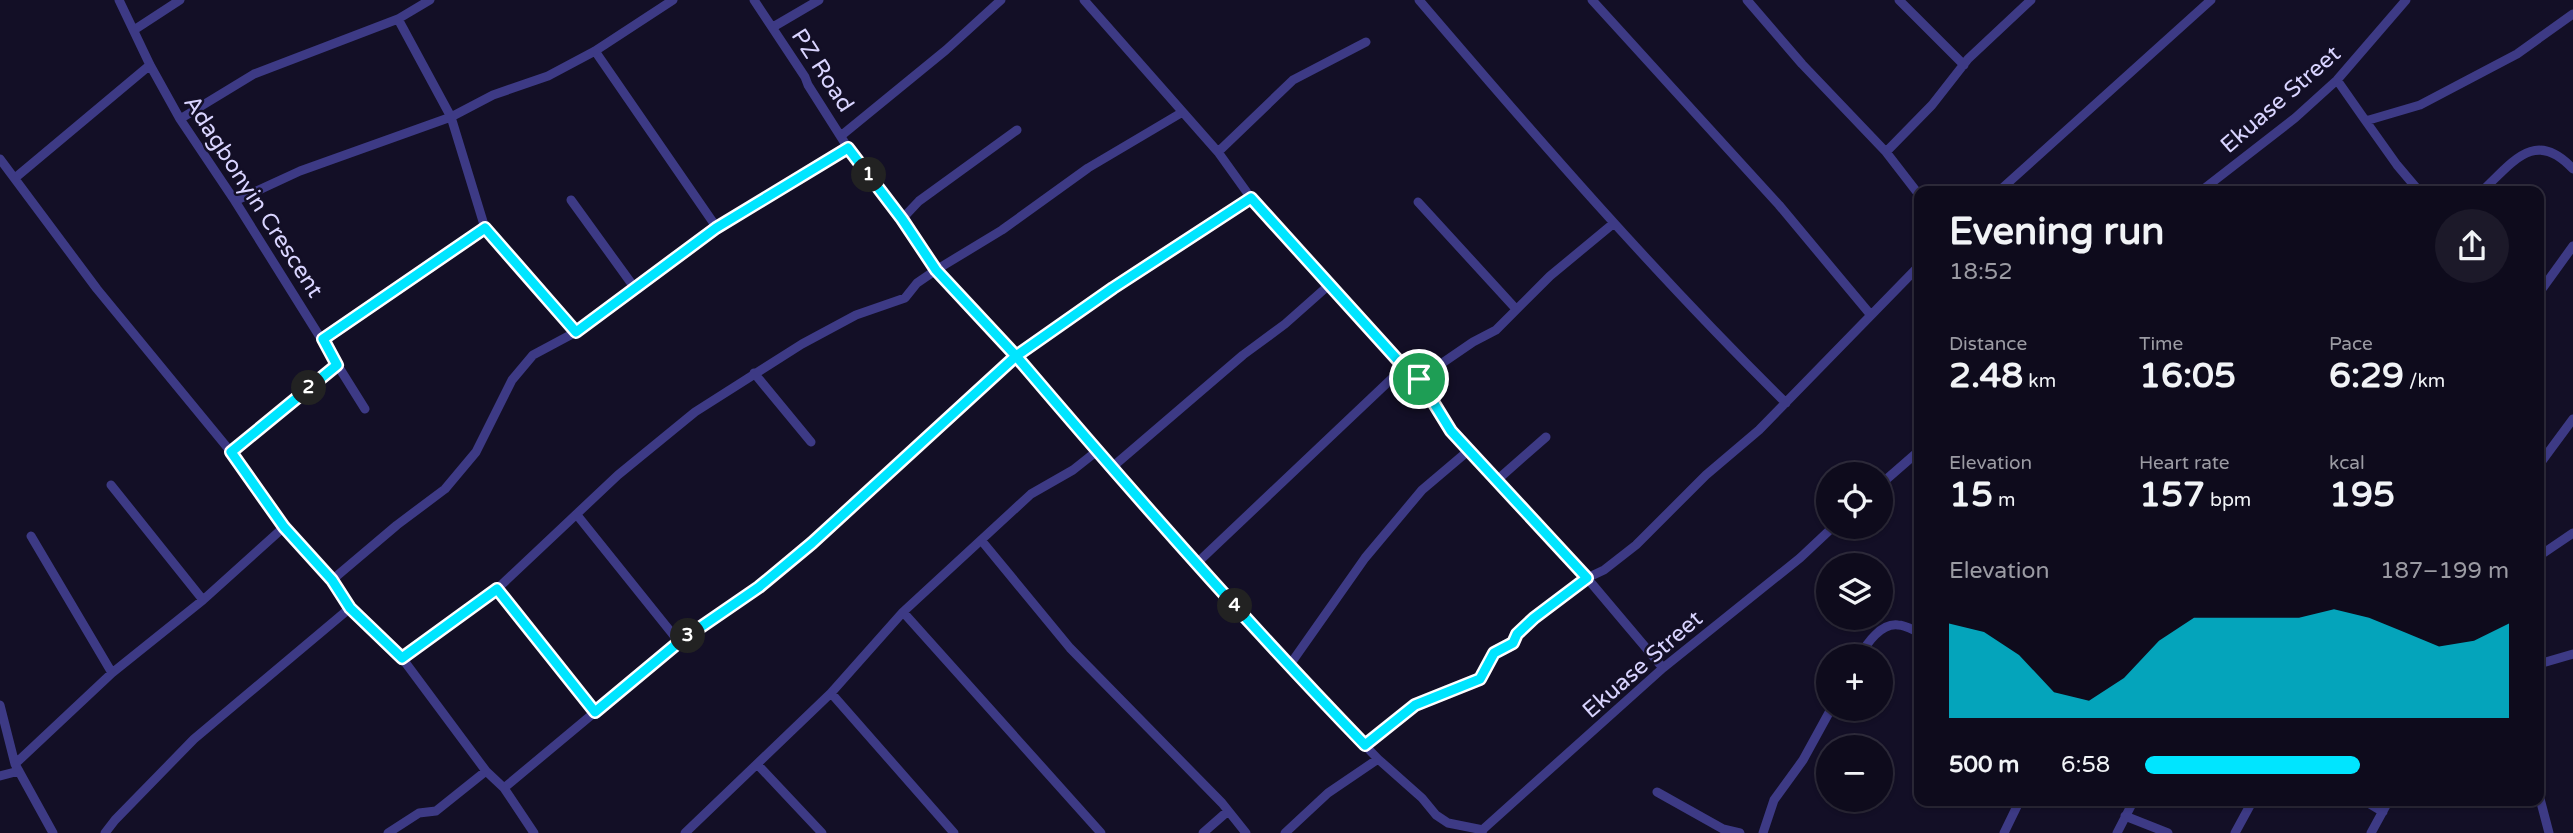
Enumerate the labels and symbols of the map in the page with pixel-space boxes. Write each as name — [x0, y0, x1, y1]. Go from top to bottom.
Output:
street label: PZ Road — [785, 24, 859, 118]
street label: Ekuase Street — [2215, 40, 2347, 159]
street label: Adagbonyin Crescent — [177, 90, 329, 303]
pin: 1 — [852, 158, 886, 192]
pin — [1389, 349, 1449, 409]
pin: 2 — [292, 370, 326, 406]
pin: 4 — [1218, 588, 1252, 624]
street label: Ekuase Street — [1577, 605, 1709, 724]
pin: 3 — [670, 618, 706, 654]

